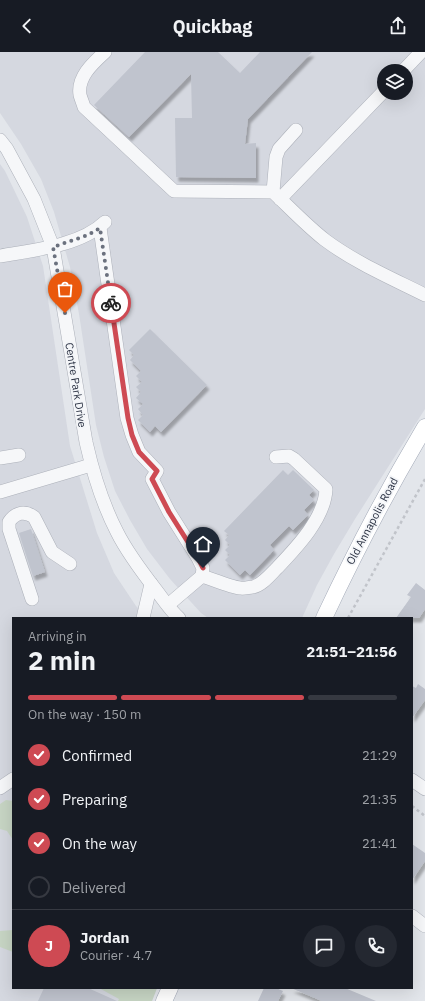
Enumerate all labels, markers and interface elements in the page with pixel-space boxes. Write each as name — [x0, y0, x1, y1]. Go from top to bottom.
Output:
icon: back — [16, 15, 38, 37]
text: Quickbag — [173, 15, 252, 38]
icon: share — [387, 15, 409, 37]
map controls — [377, 64, 413, 100]
button: layers — [377, 64, 413, 100]
pin — [48, 272, 82, 313]
icon: bag — [54, 278, 76, 300]
courier — [91, 283, 131, 323]
icon: bike — [100, 292, 122, 314]
street label: Centre Park Drive — [62, 341, 90, 429]
street label: Old Annapolis Road — [343, 475, 401, 567]
pin — [186, 527, 220, 568]
icon: home — [192, 533, 214, 555]
text: Arriving in — [28, 628, 87, 645]
text: 21:51–21:56 — [306, 642, 397, 661]
text: 2 min — [28, 643, 96, 677]
text: On the way · 150 m — [28, 706, 141, 723]
icon: check — [28, 744, 50, 766]
text: Confirmed — [62, 746, 132, 765]
text: 21:29 — [362, 747, 397, 764]
icon: check — [28, 788, 50, 810]
text: Preparing — [62, 790, 127, 809]
text: 21:35 — [362, 791, 397, 808]
icon: check — [28, 832, 50, 854]
text: On the way — [62, 834, 137, 853]
text: 21:41 — [362, 835, 397, 852]
text: Delivered — [62, 878, 126, 897]
button: chat — [303, 925, 345, 967]
button: phone — [355, 925, 397, 967]
text: Jordan — [80, 928, 129, 947]
text: J — [45, 936, 53, 955]
text: Courier · 4.7 — [80, 947, 152, 964]

